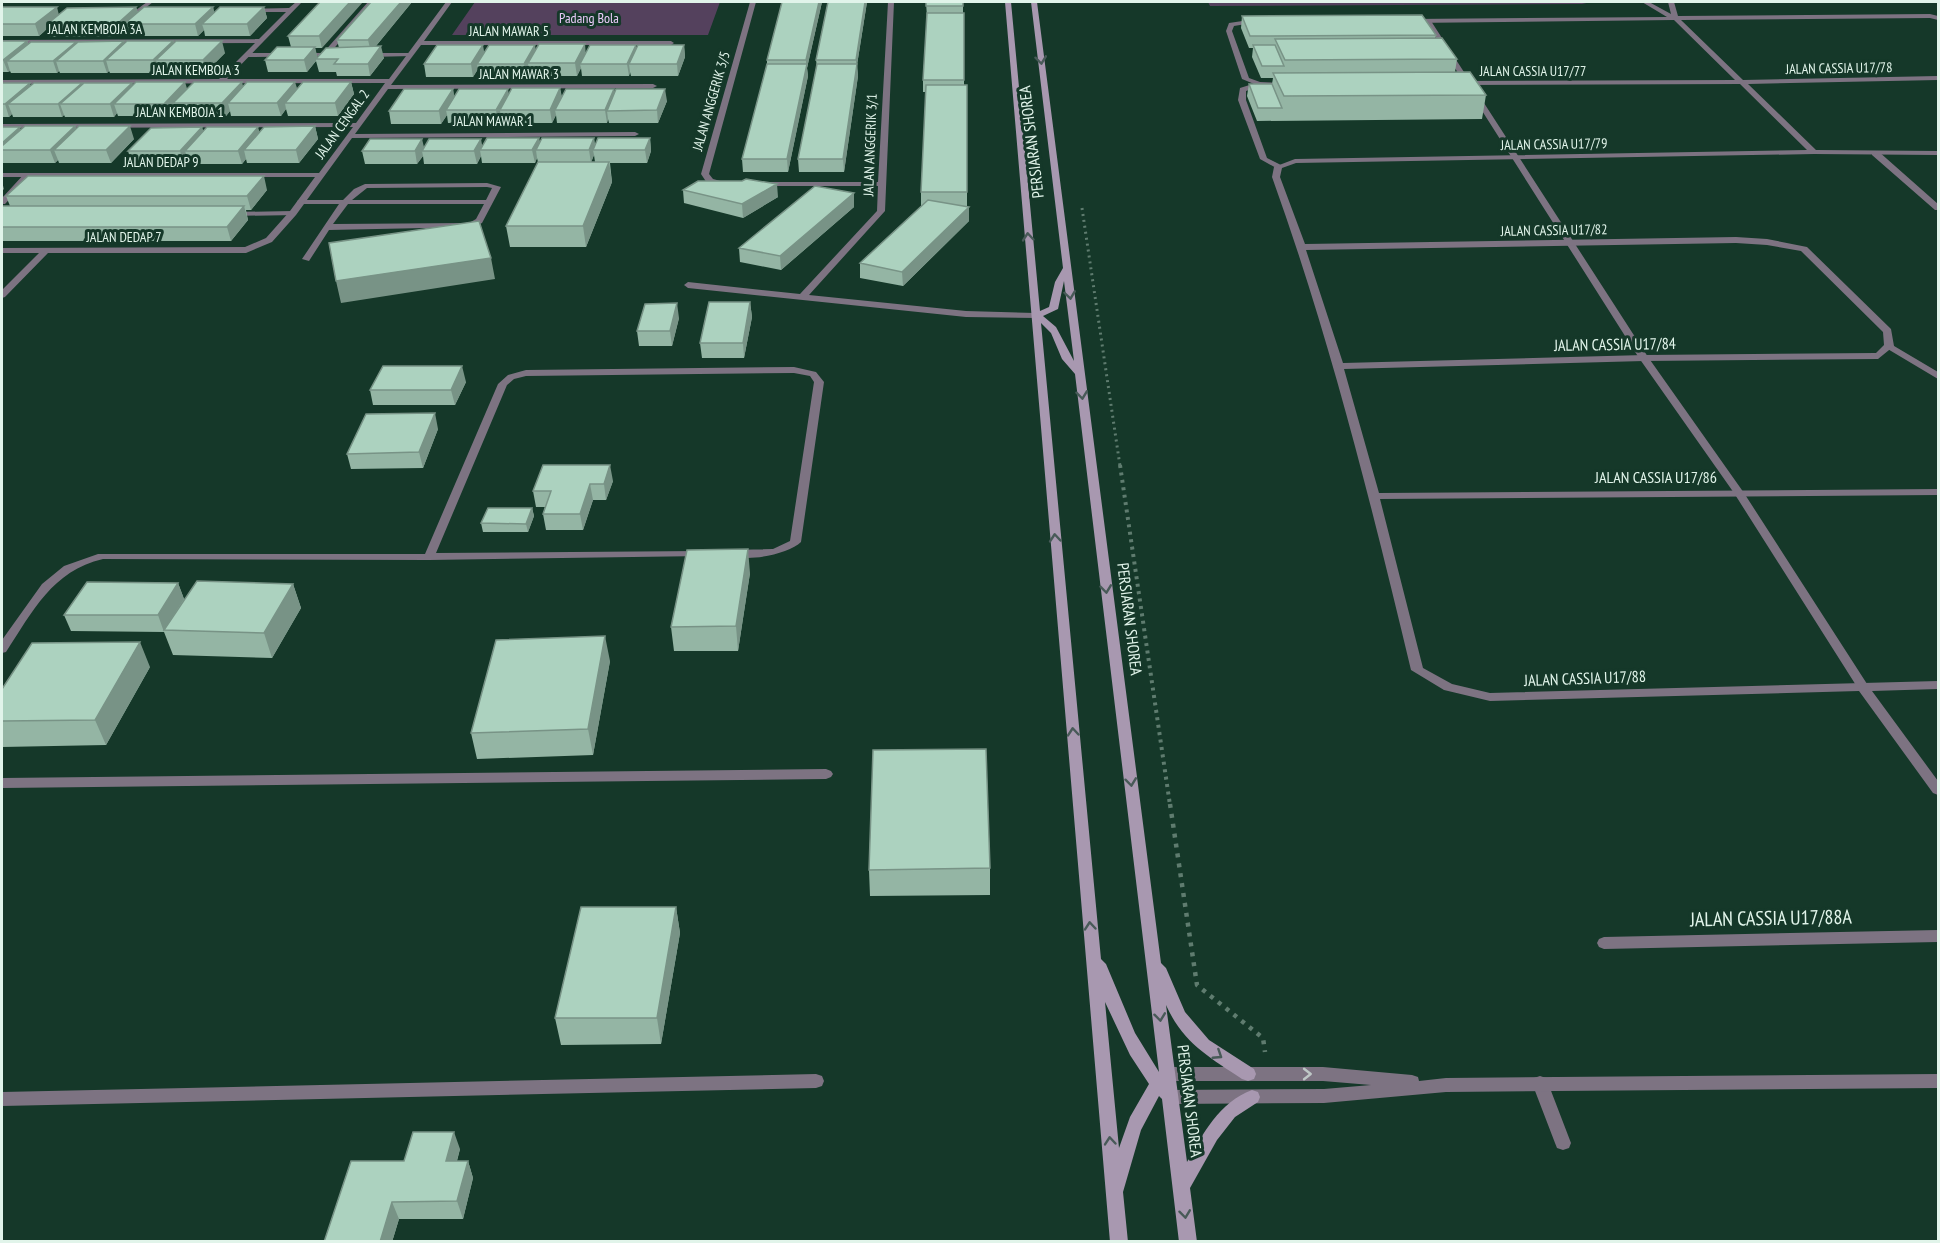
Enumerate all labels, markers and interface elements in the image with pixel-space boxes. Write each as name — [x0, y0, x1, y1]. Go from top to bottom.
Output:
park label: Padang Bola — [559, 9, 619, 27]
street label: JALAN KEMBOJA 3A — [47, 20, 143, 38]
street label: JALAN MAWAR 5 — [468, 22, 549, 40]
street label: JALAN ANGGERIK 3/5 — [688, 49, 734, 154]
one-way arrow — [1034, 55, 1047, 64]
street label: JALAN CASSIA U17/78 — [1784, 58, 1893, 78]
street label: JALAN KEMBOJA 3 — [151, 61, 240, 79]
street label: JALAN CASSIA U17/77 — [1479, 62, 1586, 80]
street label: JALAN MAWAR 3 — [478, 65, 559, 83]
street label: PERSIARAN SHOREA — [1014, 84, 1048, 199]
street label: JALAN CENGAL 2 — [310, 86, 373, 163]
street label: JALAN ANGGERIK 3/1 — [859, 93, 881, 198]
street label: JALAN KEMBOJA 1 — [135, 103, 224, 121]
street label: JALAN MAWAR 1 — [452, 112, 533, 130]
street label: JALAN CASSIA U17/79 — [1499, 134, 1608, 154]
street label: JALAN DEDAP 9 — [122, 153, 199, 171]
street label: JALAN CASSIA U17/82 — [1499, 220, 1608, 240]
street label: JALAN DEDAP 7 — [85, 228, 162, 246]
one-way arrow — [1022, 233, 1035, 242]
one-way arrow — [1063, 290, 1075, 299]
street label: JALAN CASSIA U17/84 — [1553, 333, 1676, 355]
one-way arrow — [1076, 391, 1088, 400]
street label: JALAN CASSIA U17/86 — [1594, 467, 1717, 487]
one-way arrow — [1049, 533, 1062, 542]
street label: PERSIARAN SHOREA — [1113, 562, 1147, 677]
one-way arrow — [1100, 584, 1112, 593]
street label: JALAN CASSIA U17/88 — [1523, 666, 1646, 690]
one-way arrow — [1067, 728, 1080, 737]
one-way arrow — [1124, 778, 1136, 787]
street label: JALAN CASSIA U17/88A — [1689, 904, 1853, 932]
one-way arrow — [1084, 922, 1097, 931]
one-way arrow — [1153, 1013, 1166, 1022]
street label: PERSIARAN SHOREA — [1173, 1044, 1207, 1159]
one-way arrow — [1211, 1048, 1222, 1059]
one-way arrow — [1302, 1068, 1311, 1080]
one-way arrow — [1104, 1137, 1117, 1146]
one-way arrow — [1178, 1209, 1190, 1219]

